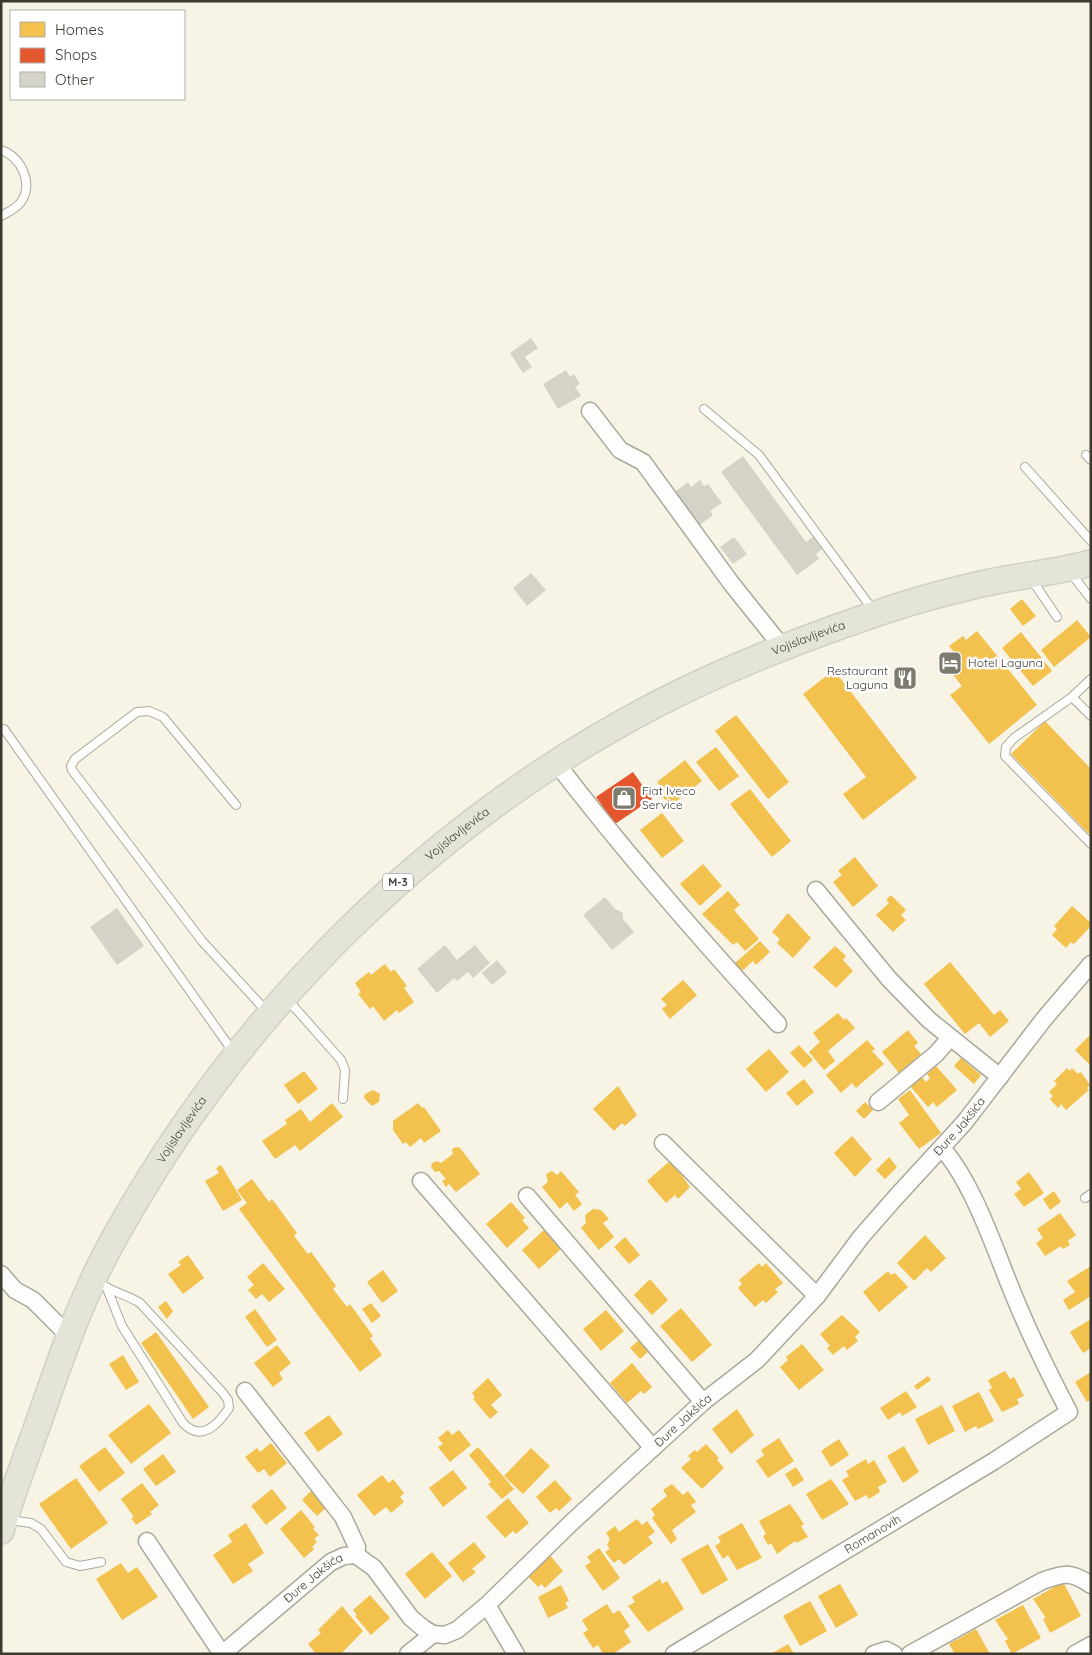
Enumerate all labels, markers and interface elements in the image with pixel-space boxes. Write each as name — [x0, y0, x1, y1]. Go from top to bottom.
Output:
legend — [10, 10, 185, 100]
text: Homes — [55, 20, 104, 39]
text: Shops — [55, 45, 97, 64]
text: Other — [55, 70, 95, 89]
street label: Vojislavljevića — [769, 617, 847, 658]
hotel icon: Hotel Laguna — [937, 650, 963, 676]
place label: Hotel Laguna — [968, 655, 1043, 670]
place label: Restaurant Laguna — [827, 663, 888, 692]
restaurant icon: Restaurant Laguna — [892, 665, 918, 691]
place label: Fiat Iveco Service — [642, 783, 696, 812]
shop icon: Fiat Iveco Service — [611, 785, 637, 811]
street label: Vojislavljevića — [422, 804, 492, 864]
road number: M-3 — [383, 874, 413, 890]
street label: Vojislavljevića — [153, 1093, 209, 1166]
street label: Đure Jakšića — [930, 1094, 988, 1158]
street label: Đure Jakšića — [651, 1390, 714, 1450]
street label: Romanovih — [841, 1511, 903, 1557]
street label: Đure Jakšića — [280, 1550, 345, 1606]

